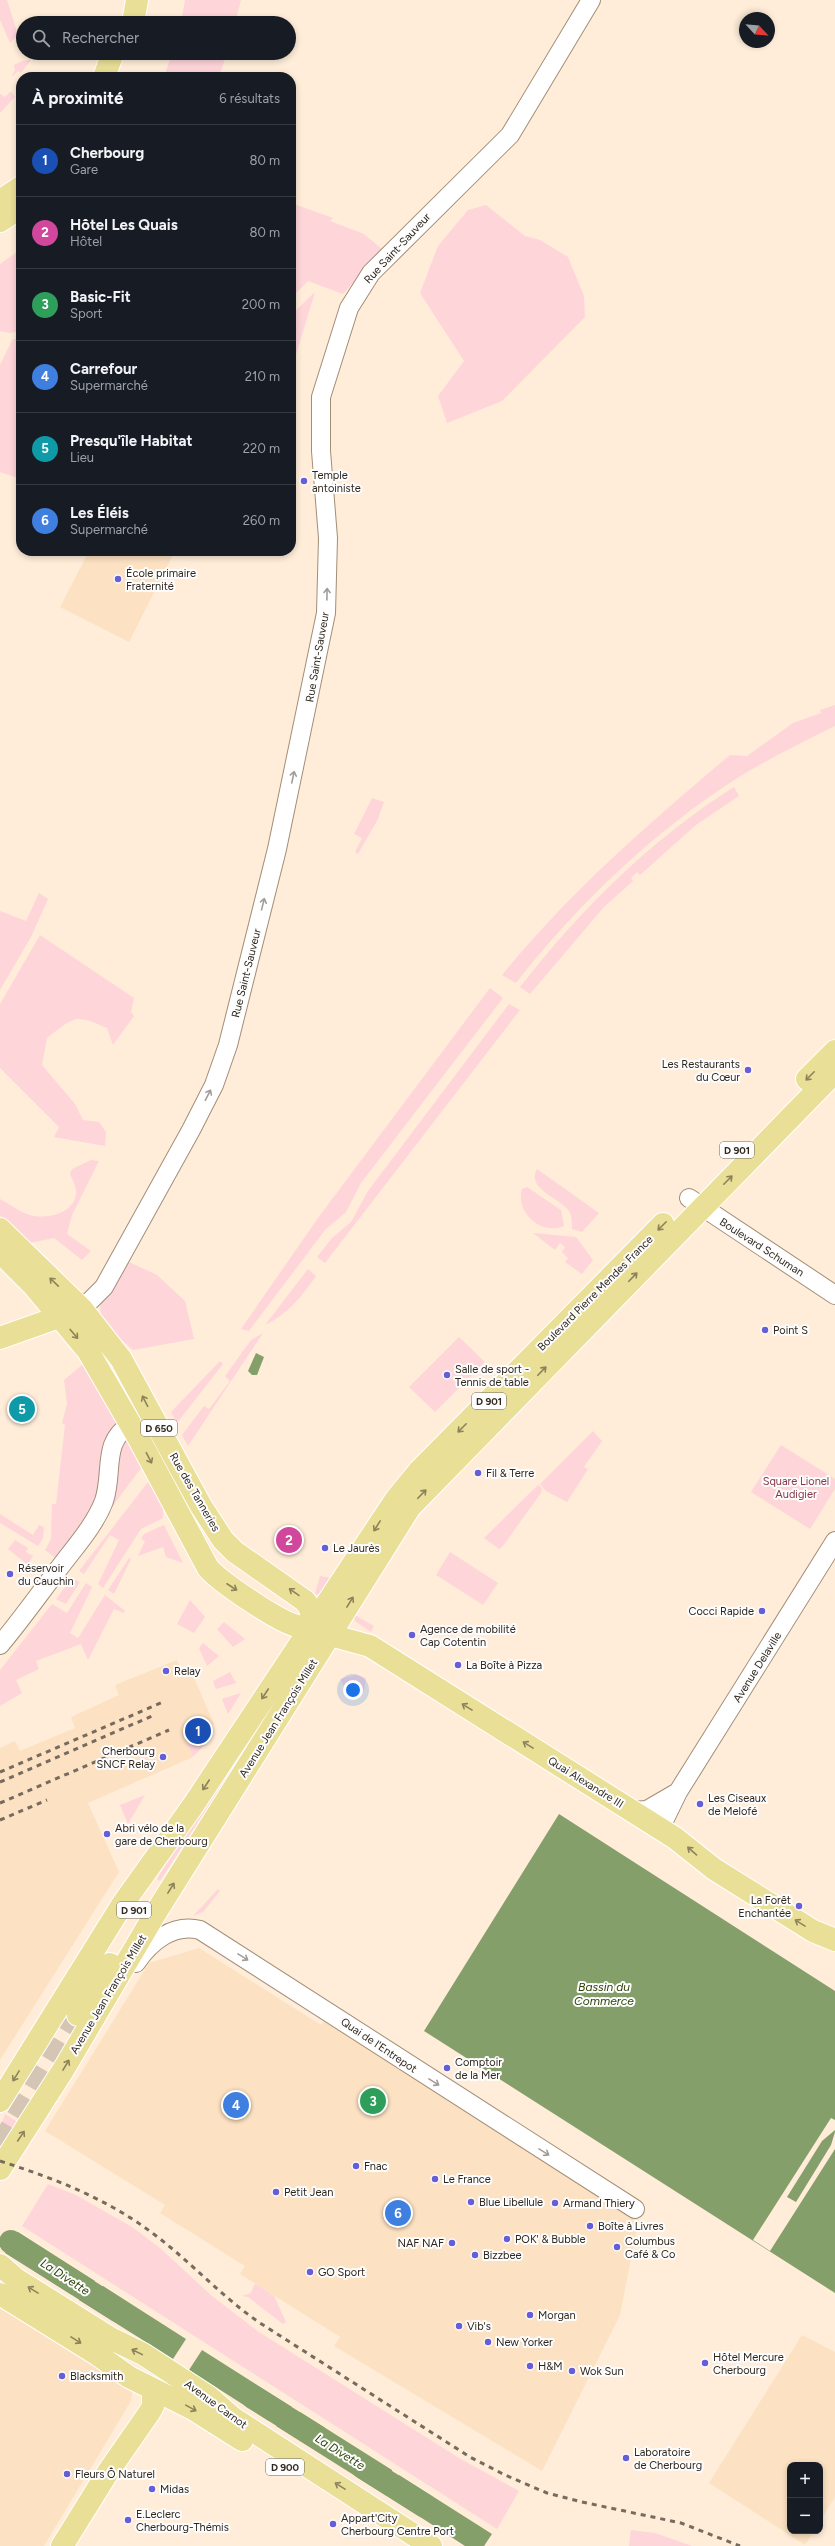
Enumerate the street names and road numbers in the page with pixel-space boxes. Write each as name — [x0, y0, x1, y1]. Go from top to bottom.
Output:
street label: Rue Saint-Sauveur — [361, 210, 434, 286]
street label: Rue Saint-Sauveur — [303, 611, 332, 703]
street label: Rue Saint-Sauveur — [229, 927, 264, 1019]
road number: D 901 — [720, 1142, 754, 1158]
street label: Boulevard Schuman — [717, 1215, 806, 1279]
street label: Boulevard Pierre Mendes France — [535, 1233, 656, 1354]
road number: D 901 — [472, 1393, 506, 1409]
road number: D 650 — [141, 1420, 177, 1436]
street label: Rue des Tanneries — [167, 1451, 222, 1534]
street label: Avenue Delaville — [731, 1630, 784, 1705]
street label: Avenue Jean François Millet — [237, 1657, 320, 1780]
street label: Quai Alexandre III — [546, 1754, 626, 1811]
road number: D 901 — [117, 1902, 151, 1918]
street label: Avenue Jean François Millet — [68, 1932, 149, 2056]
street label: Quai de l'Entrepot — [338, 2015, 419, 2076]
street label: Avenue Carnot — [182, 2377, 249, 2431]
road number: D 900 — [266, 2459, 304, 2475]

